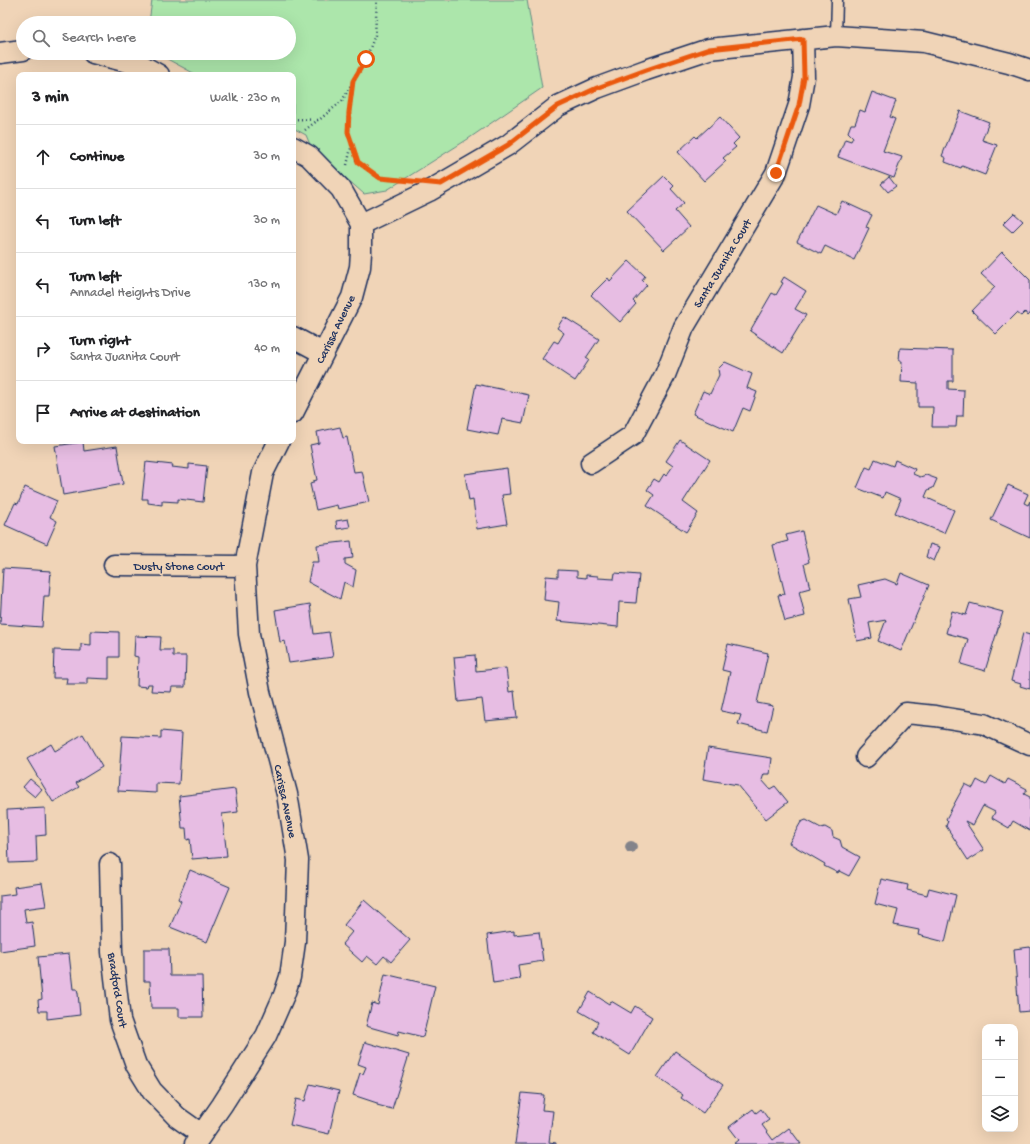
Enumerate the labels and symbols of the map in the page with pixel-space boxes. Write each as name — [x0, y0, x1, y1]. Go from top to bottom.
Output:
route start — [357, 50, 375, 68]
route end — [767, 164, 785, 182]
street label: Santa Juanita Court — [692, 216, 756, 311]
street label: Carissa Avenue — [314, 293, 360, 366]
street label: Dusty Stone Court — [133, 561, 225, 575]
street label: Carissa Avenue — [269, 764, 299, 840]
street label: Bradford Court — [103, 951, 129, 1030]

